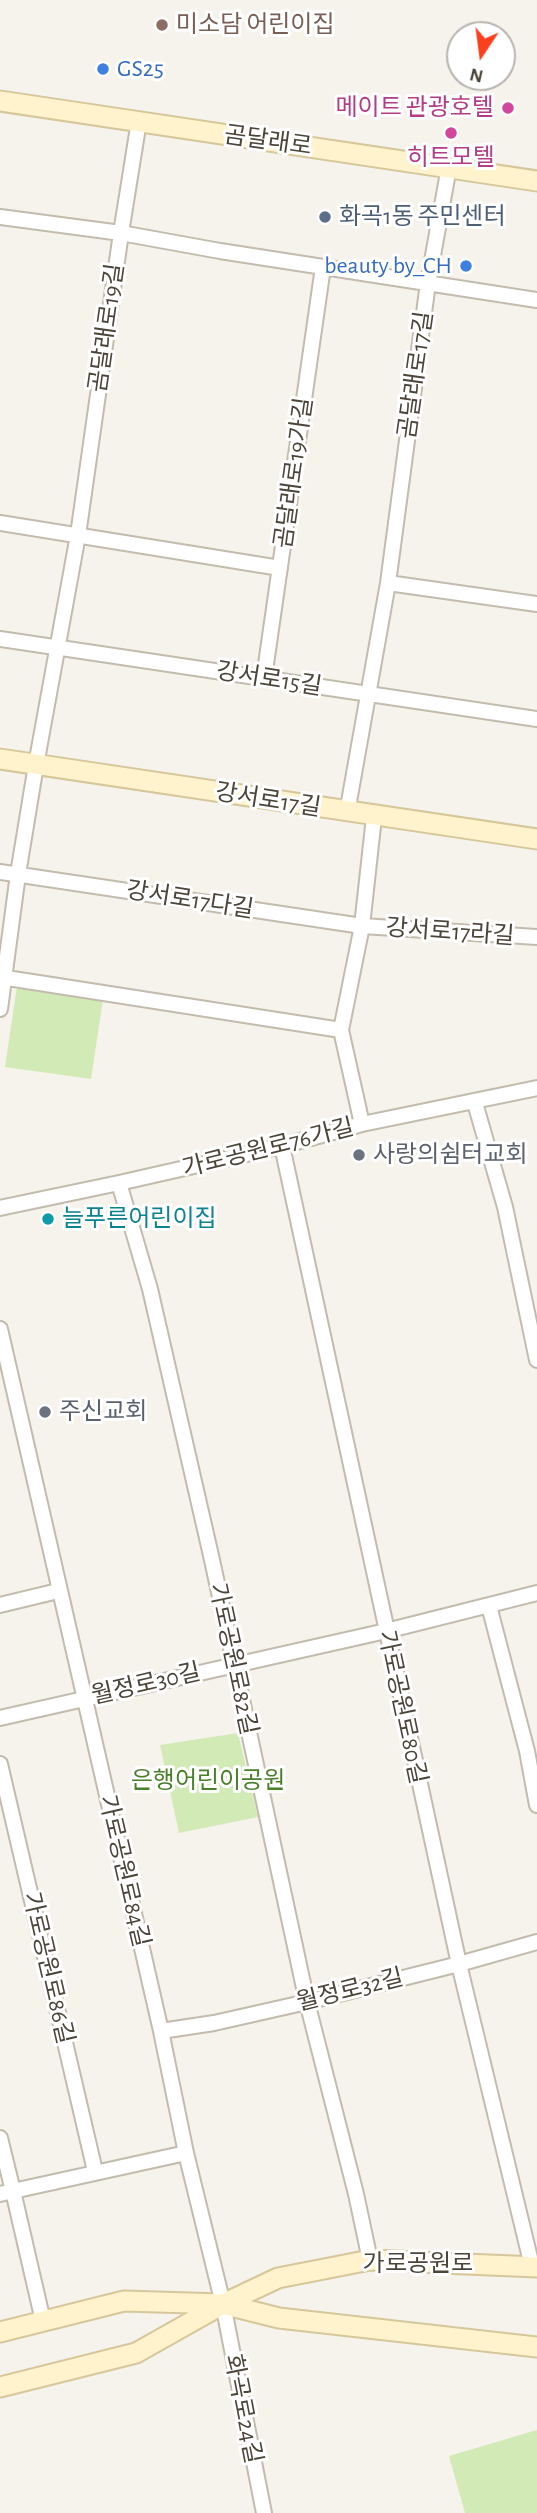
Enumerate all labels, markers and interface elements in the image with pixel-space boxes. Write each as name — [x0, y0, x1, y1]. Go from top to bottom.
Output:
place label: 미소담 어린이집 — [176, 11, 335, 39]
marker: 미소담 어린이집 — [154, 17, 170, 33]
north arrow — [446, 21, 516, 91]
place label: GS25 — [117, 55, 164, 83]
marker: GS25 — [95, 61, 111, 77]
text: N — [468, 64, 485, 86]
place label: 메이트 관광호텔 — [335, 94, 494, 122]
marker: 메이트 관광호텔 — [500, 100, 516, 116]
street label: 곰달래로 — [222, 121, 314, 161]
marker: 히트모텔 — [443, 125, 459, 141]
place label: 히트모텔 — [407, 144, 495, 172]
place label: 화곡1동 주민센터 — [339, 203, 506, 231]
marker: 화곡1동 주민센터 — [317, 209, 333, 225]
place label: beauty by_CH — [324, 252, 452, 280]
marker: beauty by_CH — [458, 258, 474, 274]
street label: 곰달래로19길 — [84, 262, 130, 394]
street label: 곰달래로17길 — [393, 309, 439, 441]
street label: 곰달래로19가길 — [269, 396, 319, 550]
street label: 강서로15길 — [214, 656, 324, 702]
street label: 강서로17길 — [213, 777, 323, 823]
street label: 강서로17다길 — [124, 876, 256, 924]
street label: 강서로17라길 — [385, 913, 515, 951]
street label: 가로공원로76가길 — [179, 1113, 357, 1183]
place label: 사랑의쉼터교회 — [373, 1141, 528, 1169]
marker: 사랑의쉼터교회 — [351, 1147, 367, 1163]
place label: 늘푸른어린이집 — [62, 1205, 217, 1233]
marker: 늘푸른어린이집 — [40, 1211, 56, 1227]
place label: 주신교회 — [59, 1398, 147, 1426]
marker: 주신교회 — [37, 1404, 53, 1420]
street label: 가로공원로82길 — [203, 1580, 263, 1738]
street label: 가로공원로80길 — [372, 1627, 432, 1787]
street label: 월정로30길 — [89, 1657, 203, 1711]
park label: 은행어린이공원 — [131, 1767, 285, 1795]
street label: 가로공원로84길 — [92, 1792, 156, 1950]
street label: 가로공원로86길 — [17, 1889, 79, 2047]
street label: 월정로32길 — [294, 1963, 406, 2017]
street label: 가로공원로 — [363, 2250, 473, 2278]
street label: 화곡로24길 — [218, 2352, 268, 2466]

